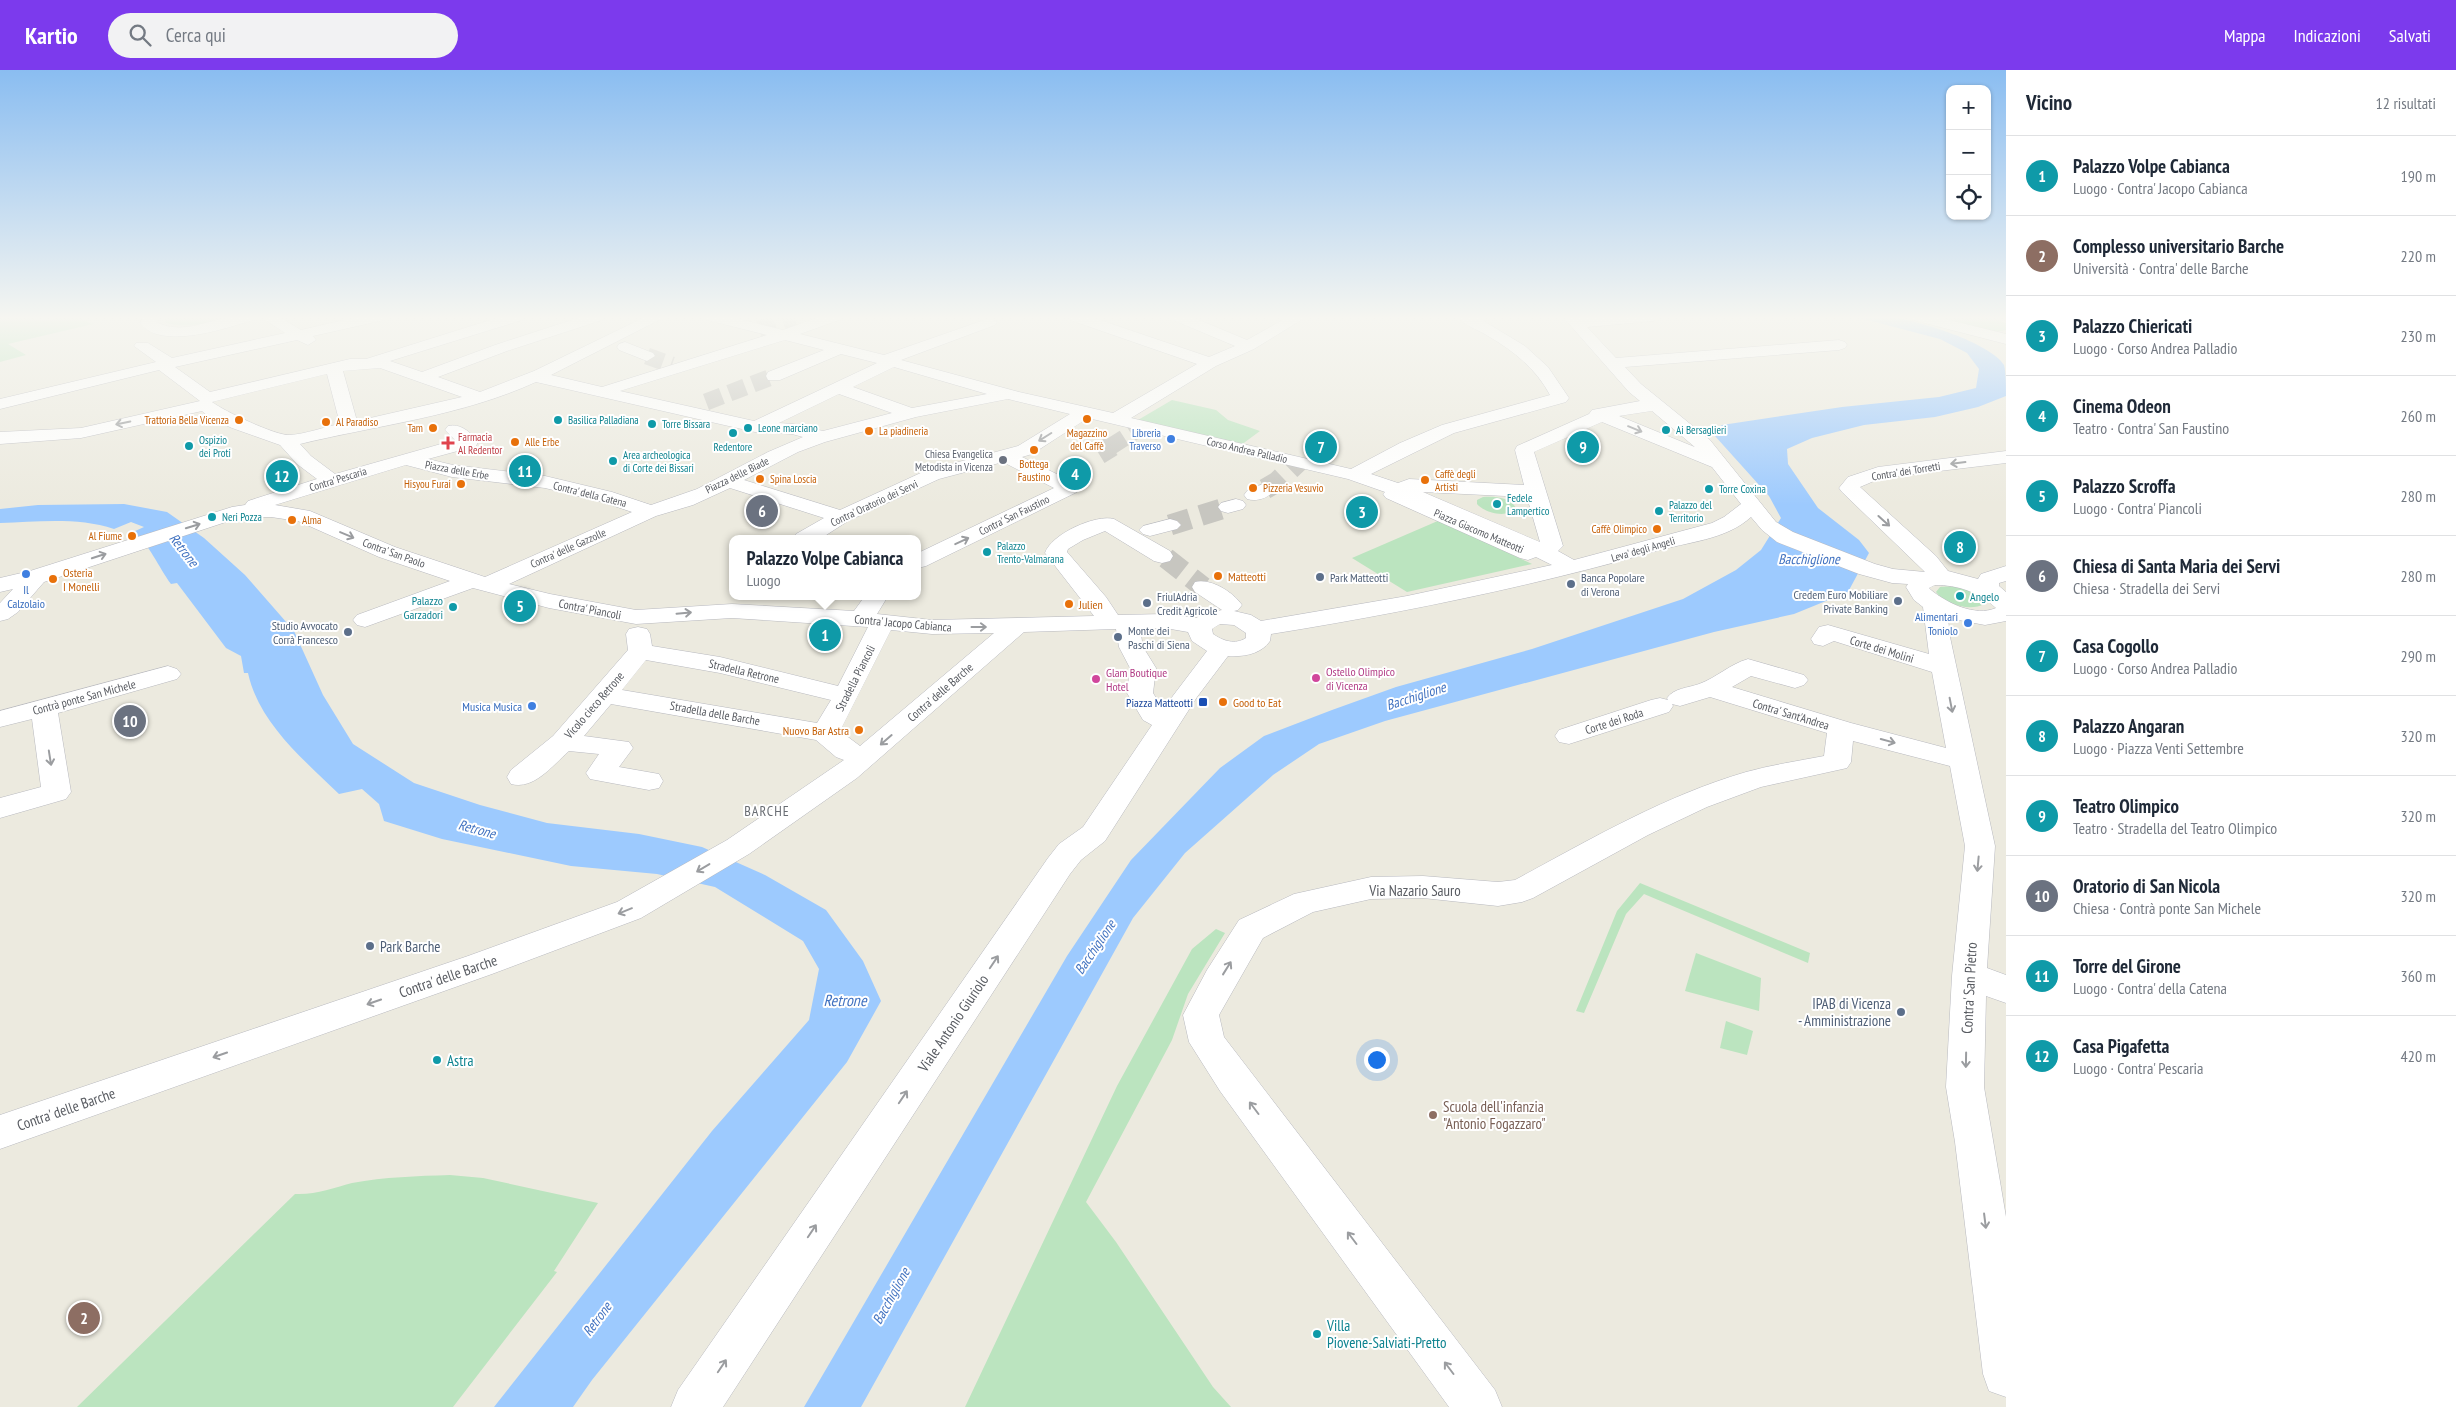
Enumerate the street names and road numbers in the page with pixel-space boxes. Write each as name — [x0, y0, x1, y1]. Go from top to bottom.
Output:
street label: Corso Andrea Palladio — [1205, 434, 1289, 466]
street label: Piazza delle Biade — [703, 453, 771, 496]
street label: Piazza delle Erbe — [424, 457, 491, 483]
street label: Contra' dei Torretti — [1871, 459, 1941, 483]
street label: Contra' Pescaria — [308, 464, 368, 494]
street label: Contra' Oratorio dei Servi — [828, 477, 920, 529]
street label: Contra' della Catena — [552, 478, 628, 510]
street label: Contra' San Faustino — [976, 492, 1052, 538]
street label: Piazza Giacomo Matteotti — [1432, 506, 1526, 556]
street label: Contra' delle Gazzolle — [528, 525, 609, 571]
street label: Leva' degli Angeli — [1609, 533, 1677, 565]
street label: Contra' San Paolo — [361, 535, 427, 571]
street label: Contra' Piancoli — [557, 596, 623, 622]
street label: Contra' Jacopo Cabianca — [854, 611, 953, 635]
street label: Corte dei Molini — [1848, 632, 1916, 666]
street label: Stradella Piancoli — [832, 642, 878, 714]
street label: Stradella Retrone — [707, 656, 781, 686]
street label: Contra' delle Barche — [904, 659, 976, 725]
street label: Vicolo cieco Retrone — [560, 668, 627, 742]
street label: Contrà ponte San Michele — [31, 676, 137, 718]
street label: Contra' Sant'Andrea — [1751, 695, 1831, 733]
street label: Stradella delle Barche — [669, 698, 761, 728]
street label: Corte dei Roda — [1583, 704, 1645, 737]
street label: Via Nazario Sauro — [1368, 881, 1461, 900]
street label: Contra' San Pietro — [1957, 942, 1981, 1034]
street label: Contra' delle Barche — [396, 950, 500, 1002]
street label: Viale Antonio Giuriolo — [913, 971, 993, 1076]
street label: Contra' delle Barche — [14, 1083, 118, 1135]

